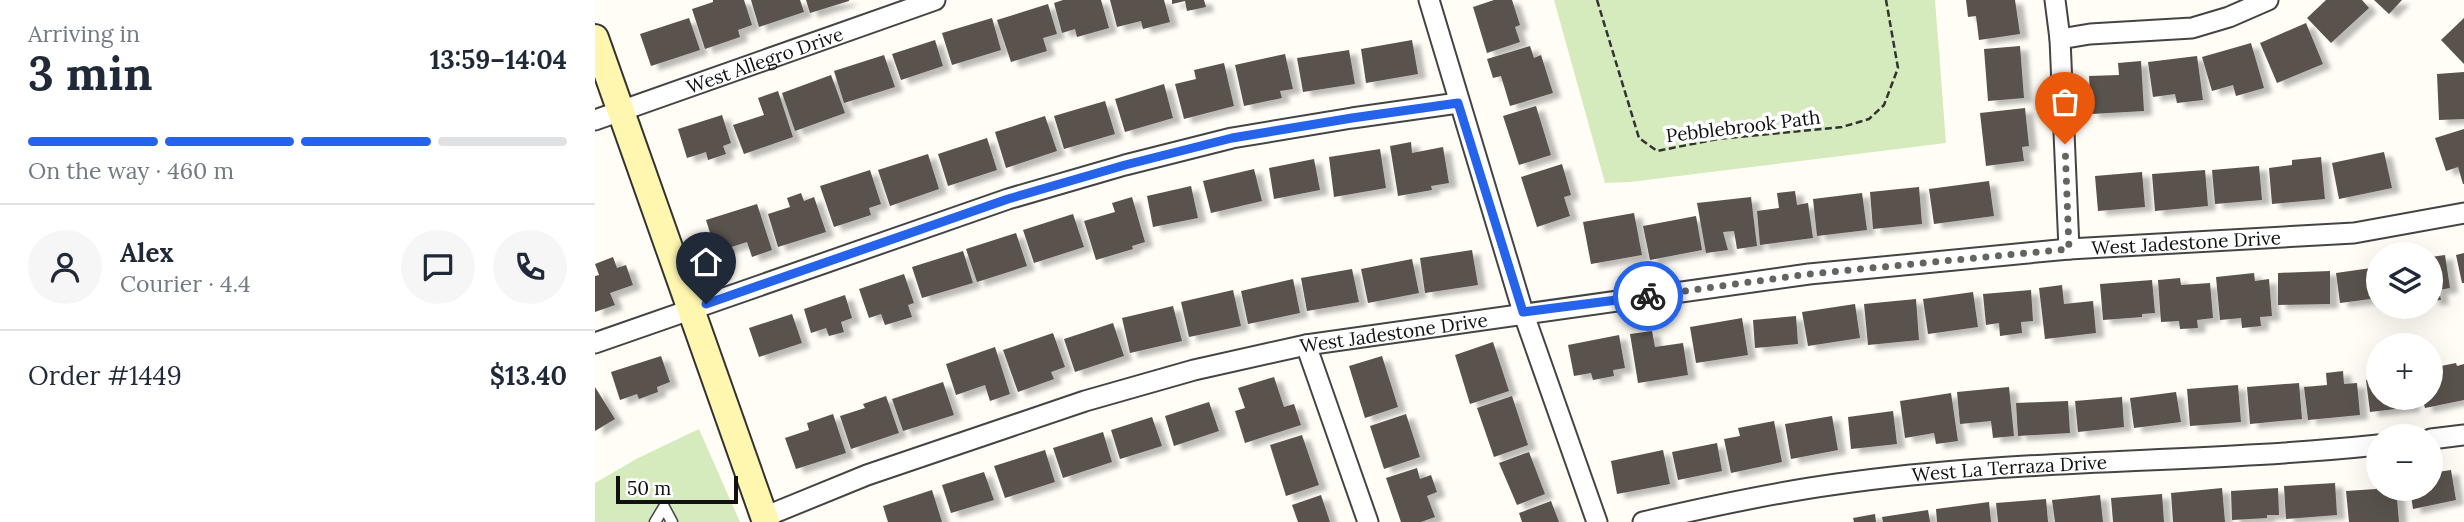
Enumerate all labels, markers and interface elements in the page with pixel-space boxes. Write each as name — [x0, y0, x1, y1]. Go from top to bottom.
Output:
text: Arriving in — [28, 19, 140, 48]
street label: West Allegro Drive — [683, 21, 846, 99]
text: 13:59–14:04 — [430, 43, 567, 76]
text: 3 min — [28, 44, 153, 103]
pin — [2035, 72, 2095, 144]
icon: bag — [2046, 83, 2084, 121]
street label: Pebblebrook Path — [1664, 105, 1822, 147]
text: On the way · 460 m — [28, 156, 234, 185]
street label: West Jadestone Drive — [2091, 225, 2281, 260]
button: person — [28, 230, 102, 304]
button: chat — [401, 230, 475, 304]
button: phone — [493, 230, 567, 304]
pin — [676, 232, 736, 304]
text: Alex — [120, 236, 174, 269]
map controls — [2366, 242, 2443, 501]
button: layers — [2366, 242, 2443, 319]
icon: home — [687, 243, 725, 281]
courier — [1613, 261, 1683, 331]
text: Courier · 4.4 — [120, 269, 251, 298]
icon: bike — [1629, 277, 1667, 315]
street label: West Jadestone Drive — [1298, 307, 1489, 358]
button: + — [2366, 333, 2443, 410]
text: Order #1449 — [28, 359, 182, 392]
text: $13.40 — [490, 359, 567, 392]
button: − — [2366, 424, 2443, 501]
street label: West La Terraza Drive — [1911, 450, 2108, 487]
scale bar — [616, 473, 739, 505]
text: 50 m — [627, 476, 671, 500]

